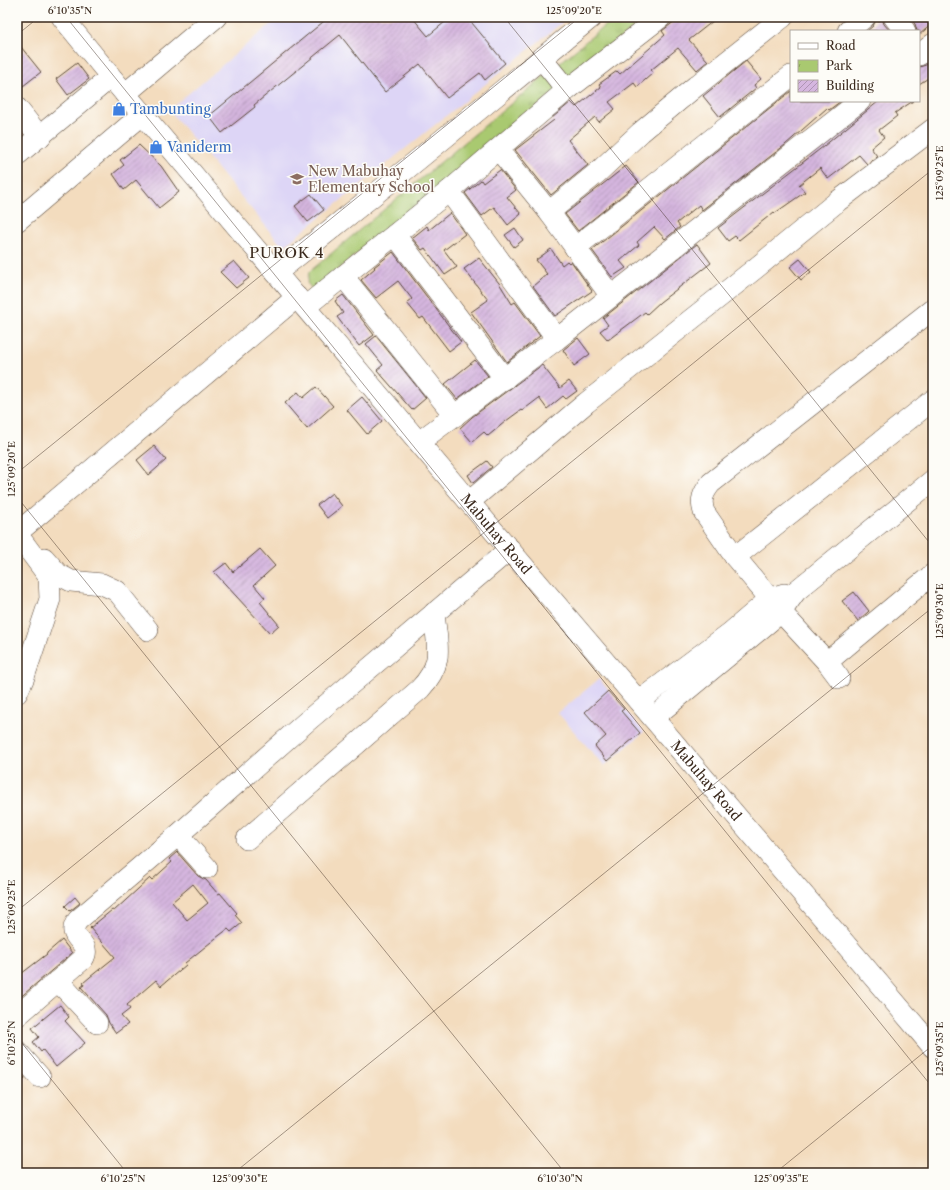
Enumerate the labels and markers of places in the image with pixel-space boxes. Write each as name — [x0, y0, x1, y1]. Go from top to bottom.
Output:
place label: Tambunting — [130, 100, 211, 118]
shop icon: Tambunting — [111, 101, 127, 117]
place label: Vaniderm — [166, 138, 232, 156]
shop icon: Vaniderm — [148, 139, 164, 155]
place label: New Mabuhay Elementary School — [308, 162, 434, 196]
school or university icon: New Mabuhay Elementary School — [289, 171, 305, 187]

